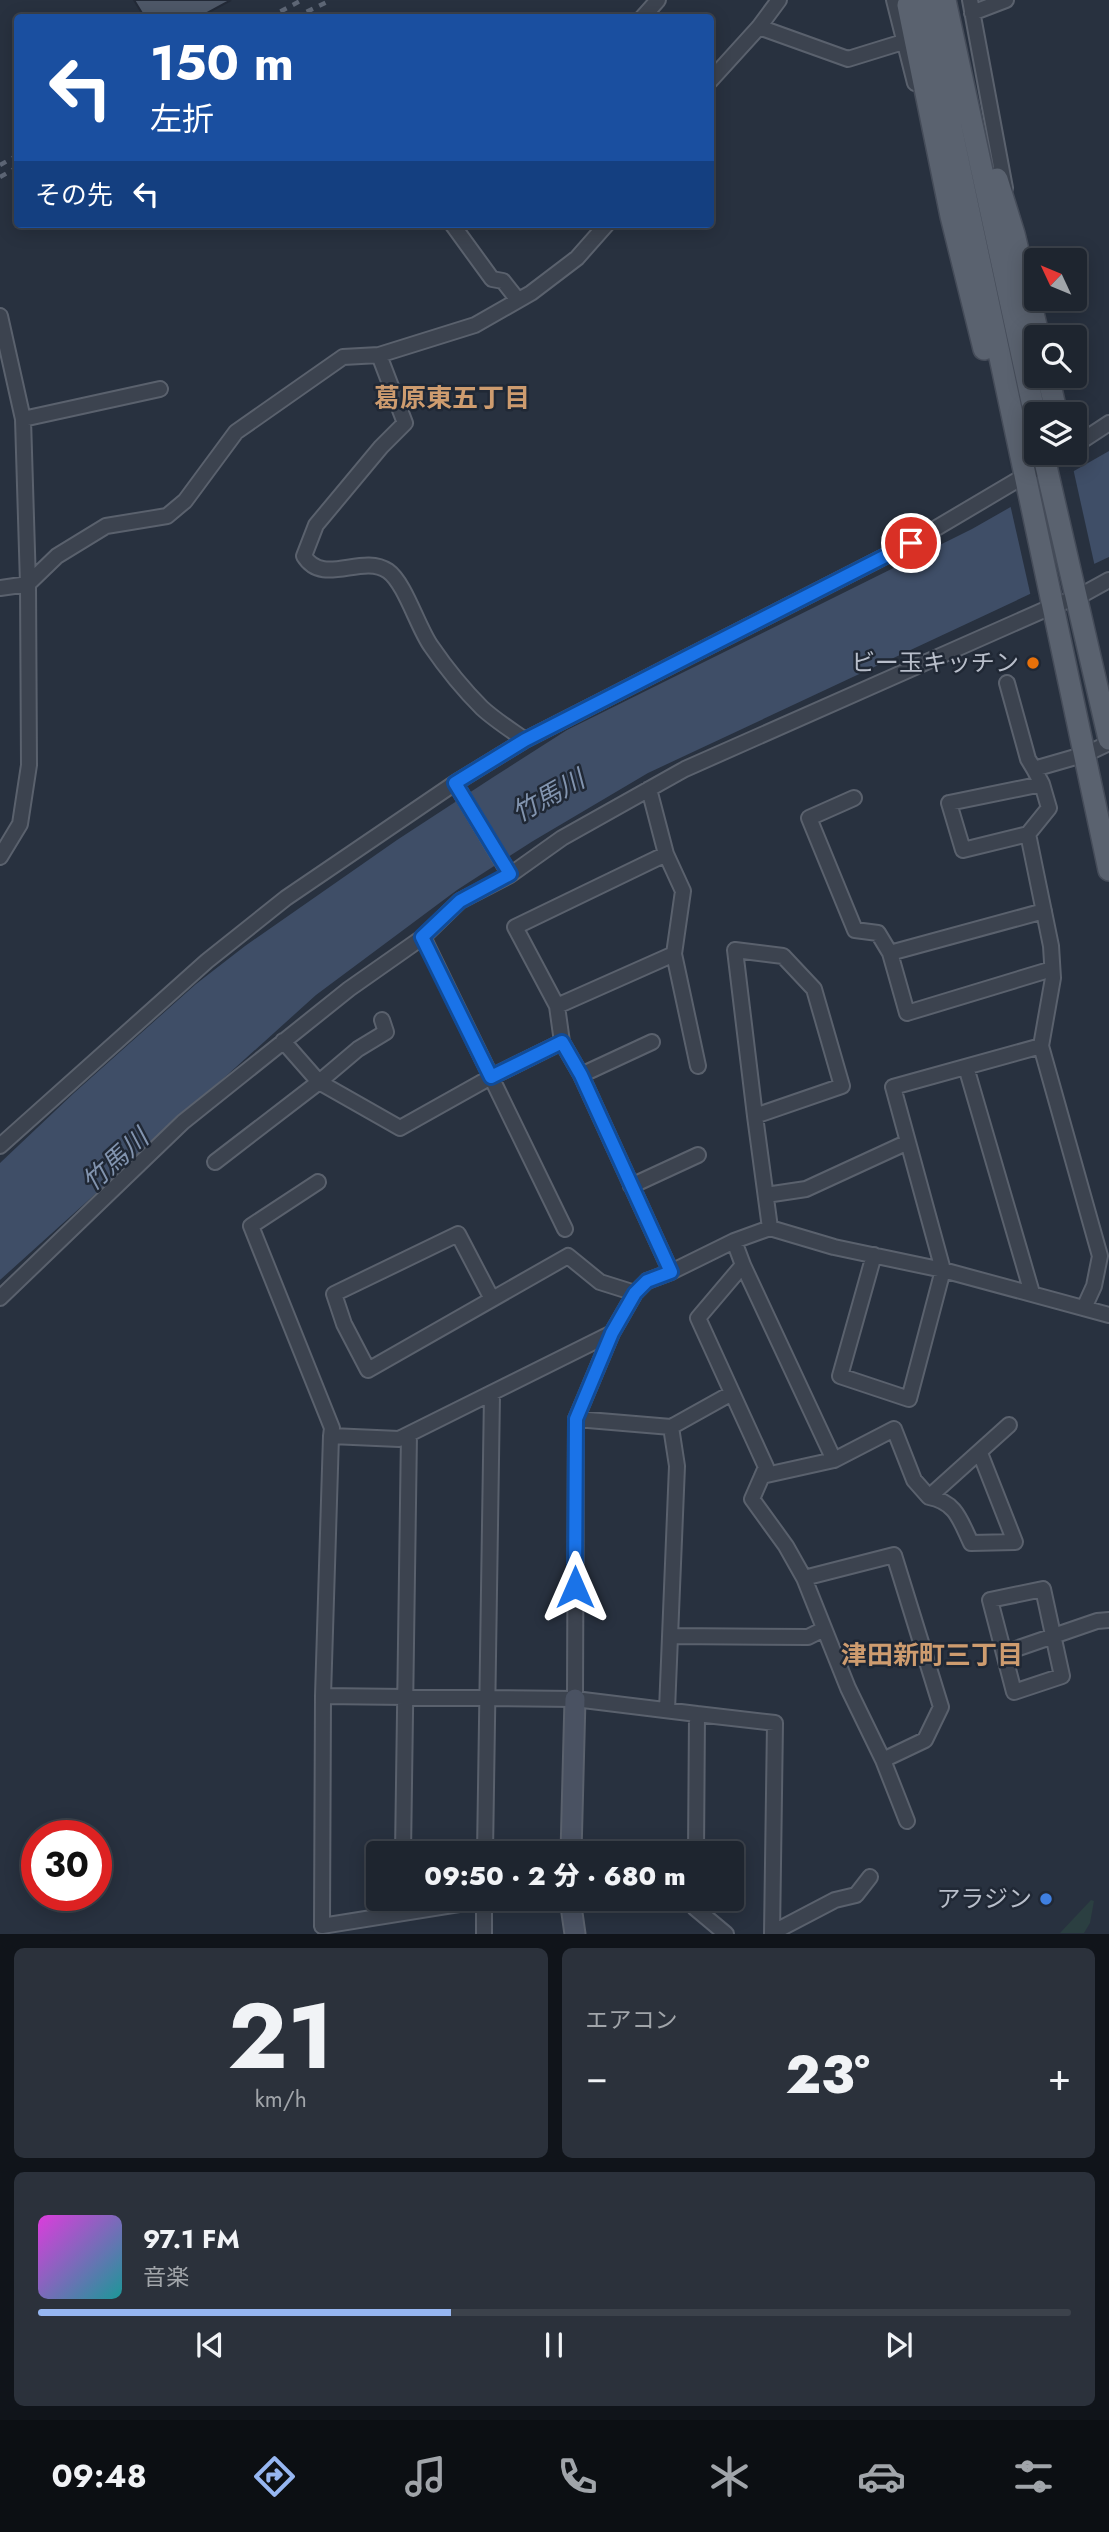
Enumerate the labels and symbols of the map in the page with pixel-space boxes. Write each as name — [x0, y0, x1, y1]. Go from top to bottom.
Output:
north arrow — [1024, 248, 1087, 312]
district label: 葛原東五丁目 — [374, 379, 530, 417]
pin — [881, 513, 941, 573]
place label: ビー玉キッチン — [851, 645, 1019, 680]
marker: ビー玉キッチン — [1025, 655, 1041, 671]
water label: 竹馬川 — [505, 759, 594, 832]
water label: 竹馬川 — [73, 1118, 159, 1200]
position arrow — [538, 1550, 612, 1624]
district label: 津田新町三丁目 — [841, 1636, 1023, 1674]
speed limit sign: 30 — [21, 1820, 112, 1911]
place label: アラジン — [936, 1881, 1032, 1916]
marker: アラジン — [1038, 1891, 1054, 1907]

